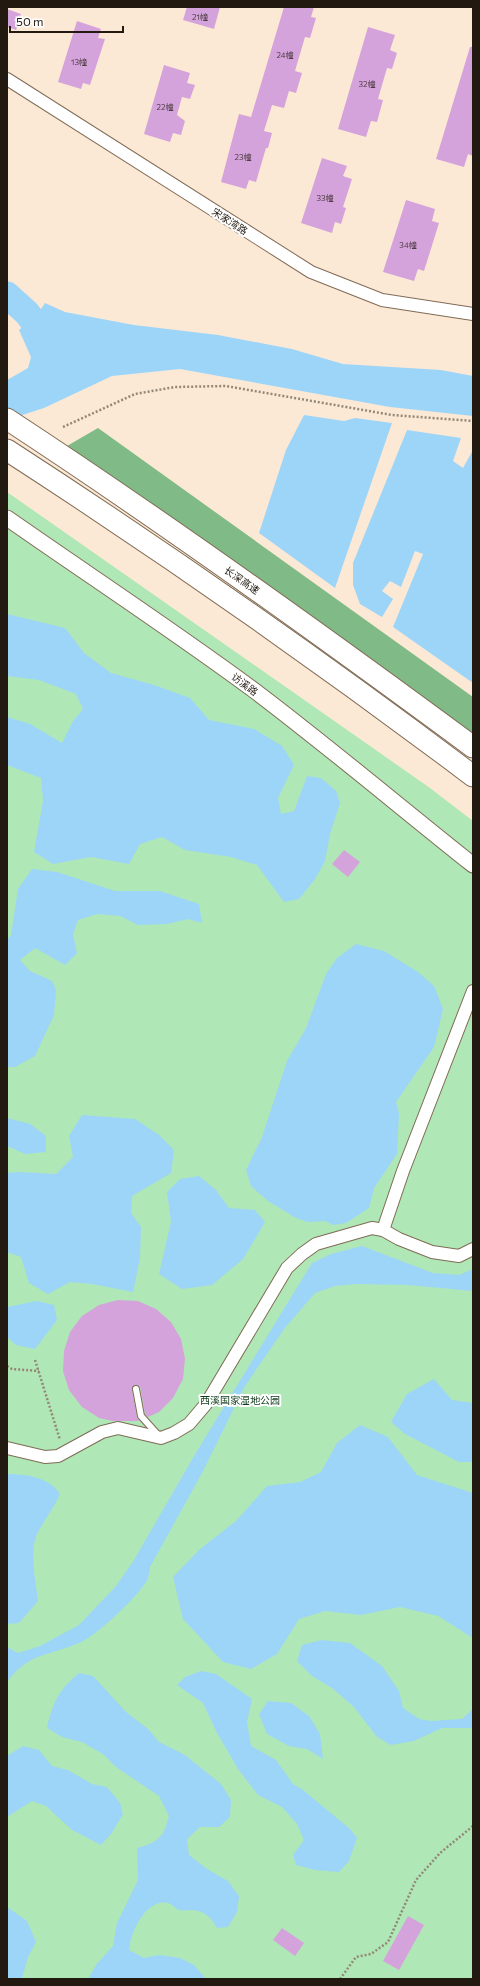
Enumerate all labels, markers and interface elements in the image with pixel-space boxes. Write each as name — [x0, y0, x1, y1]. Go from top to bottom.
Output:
scale bar — [10, 8, 123, 34]
house number: 21幢 — [192, 12, 208, 22]
text: 50 m — [16, 14, 44, 28]
house number: 24幢 — [276, 50, 294, 60]
house number: 13幢 — [71, 57, 87, 67]
house number: 32幢 — [359, 79, 375, 89]
house number: 22幢 — [157, 102, 173, 112]
house number: 23幢 — [235, 152, 252, 162]
house number: 33幢 — [316, 193, 334, 203]
street label: 宋家湾路 — [210, 205, 250, 237]
house number: 34幢 — [399, 240, 417, 250]
street label: 长深高速 — [222, 564, 262, 596]
street label: 访溪路 — [229, 670, 261, 698]
park label: 西溪国家湿地公园 — [200, 1394, 280, 1406]

